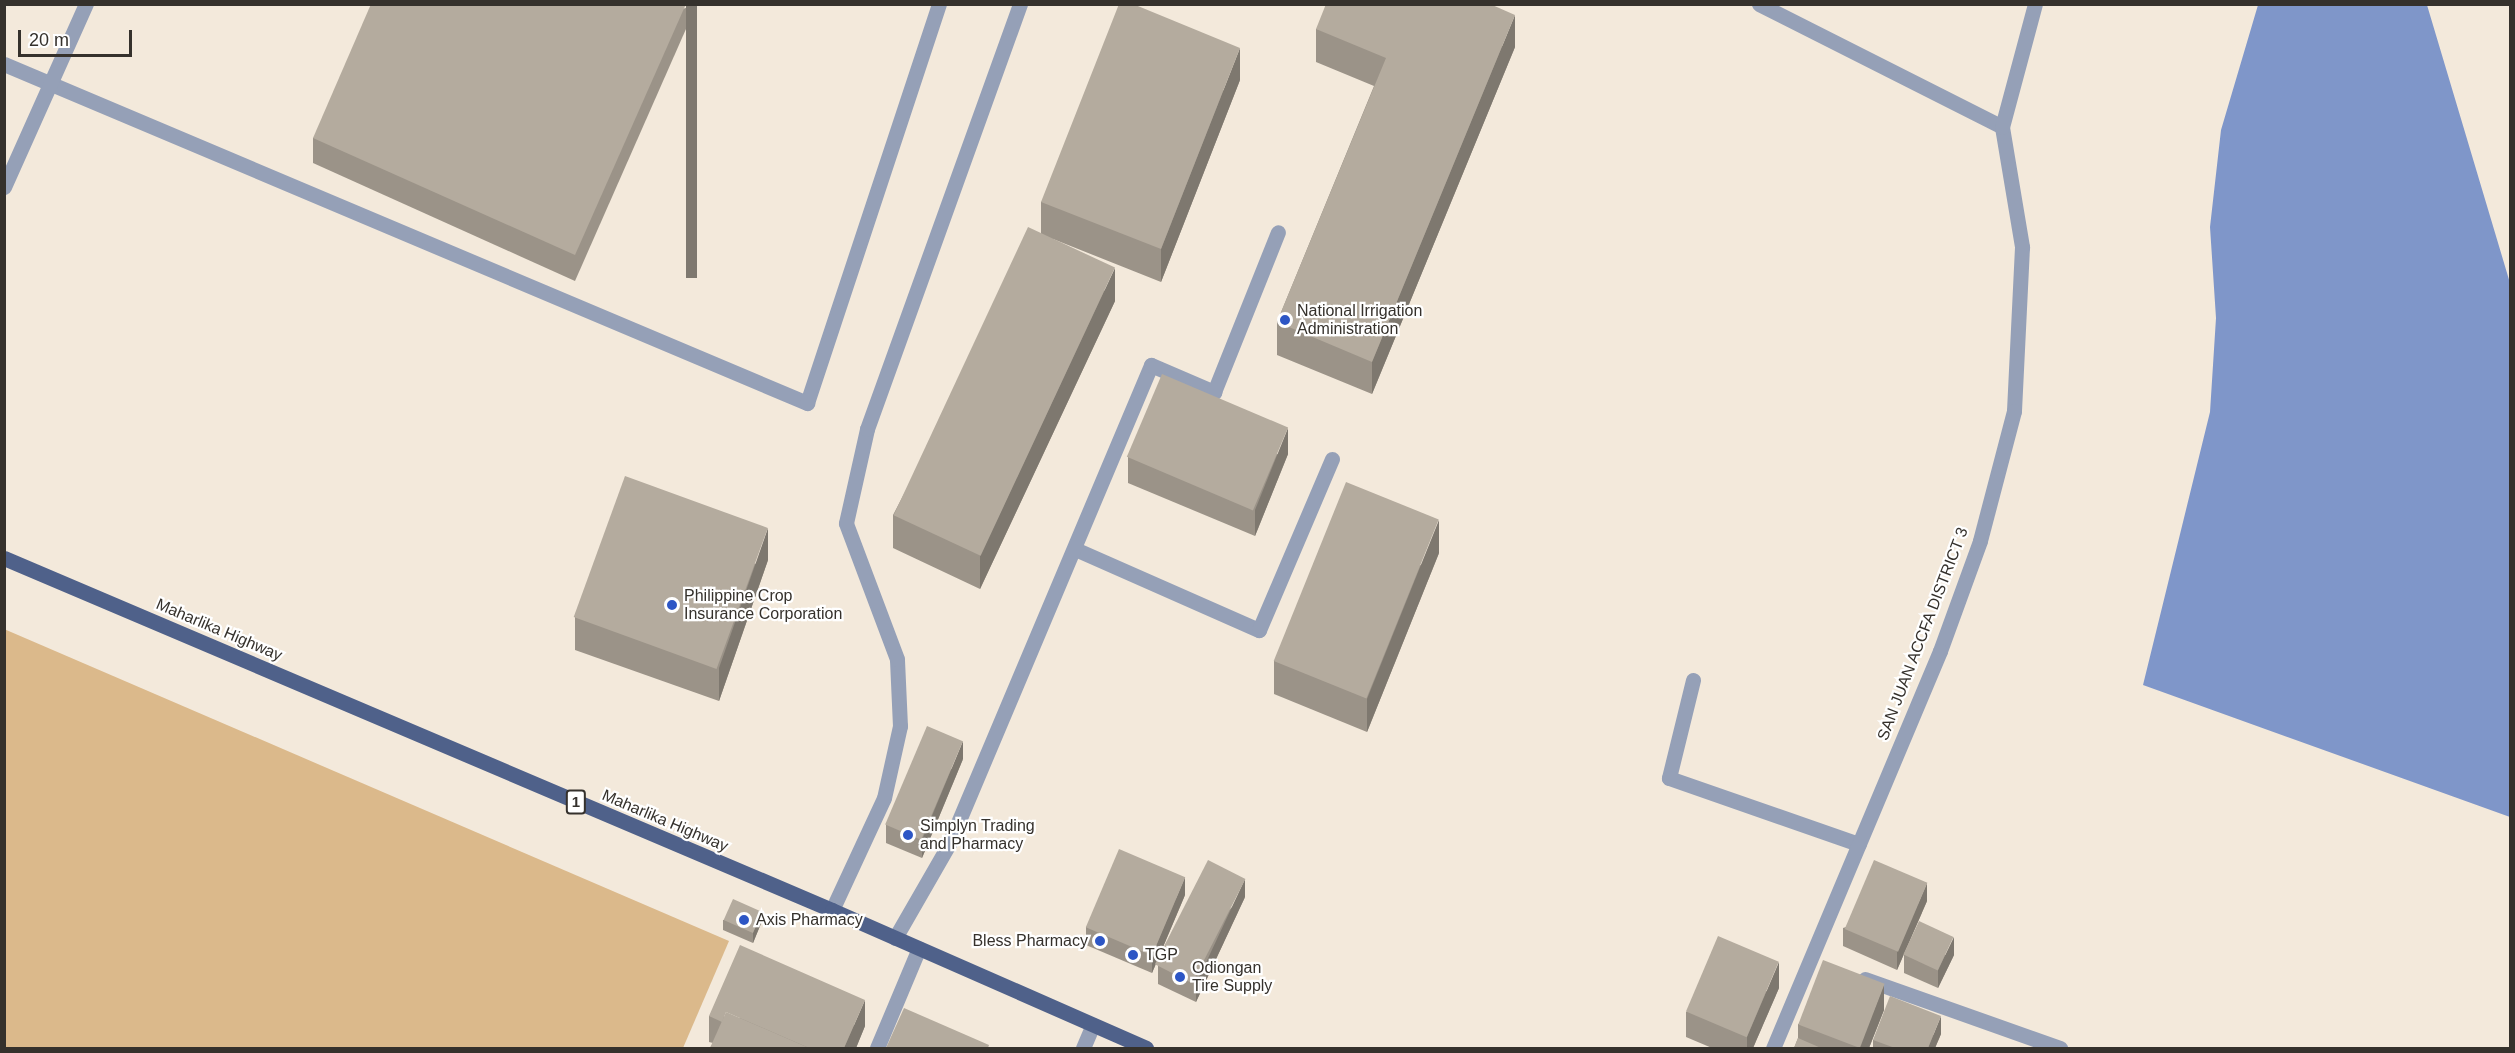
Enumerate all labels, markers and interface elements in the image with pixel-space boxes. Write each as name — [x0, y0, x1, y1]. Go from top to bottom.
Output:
scale bar — [21, 18, 135, 56]
text: 20 m — [29, 30, 69, 50]
place label: National Irrigation Administration — [1297, 301, 1422, 339]
marker: National Irrigation Administration — [1278, 313, 1292, 327]
street label: SAN JUAN ACCFA DISTRICT 3 — [1873, 524, 1973, 744]
place label: Philippine Crop Insurance Corporation — [684, 586, 842, 624]
street label: Maharlika Highway — [153, 595, 285, 665]
marker: Philippine Crop Insurance Corporation — [665, 598, 679, 612]
street label: Maharlika Highway — [599, 786, 731, 856]
road number: 1 — [566, 790, 586, 814]
place label: Simplyn Trading and Pharmacy — [920, 816, 1035, 854]
marker: Simplyn Trading and Pharmacy — [901, 828, 915, 842]
place label: Axis Pharmacy — [756, 910, 863, 930]
marker: Axis Pharmacy — [737, 913, 751, 927]
place label: Bless Pharmacy — [972, 931, 1088, 951]
marker: Bless Pharmacy — [1093, 934, 1107, 948]
place label: TGP — [1145, 945, 1178, 965]
marker: TGP — [1126, 948, 1140, 962]
place label: Odiongan Tire Supply — [1192, 958, 1272, 996]
marker: Odiongan Tire Supply — [1173, 970, 1187, 984]

